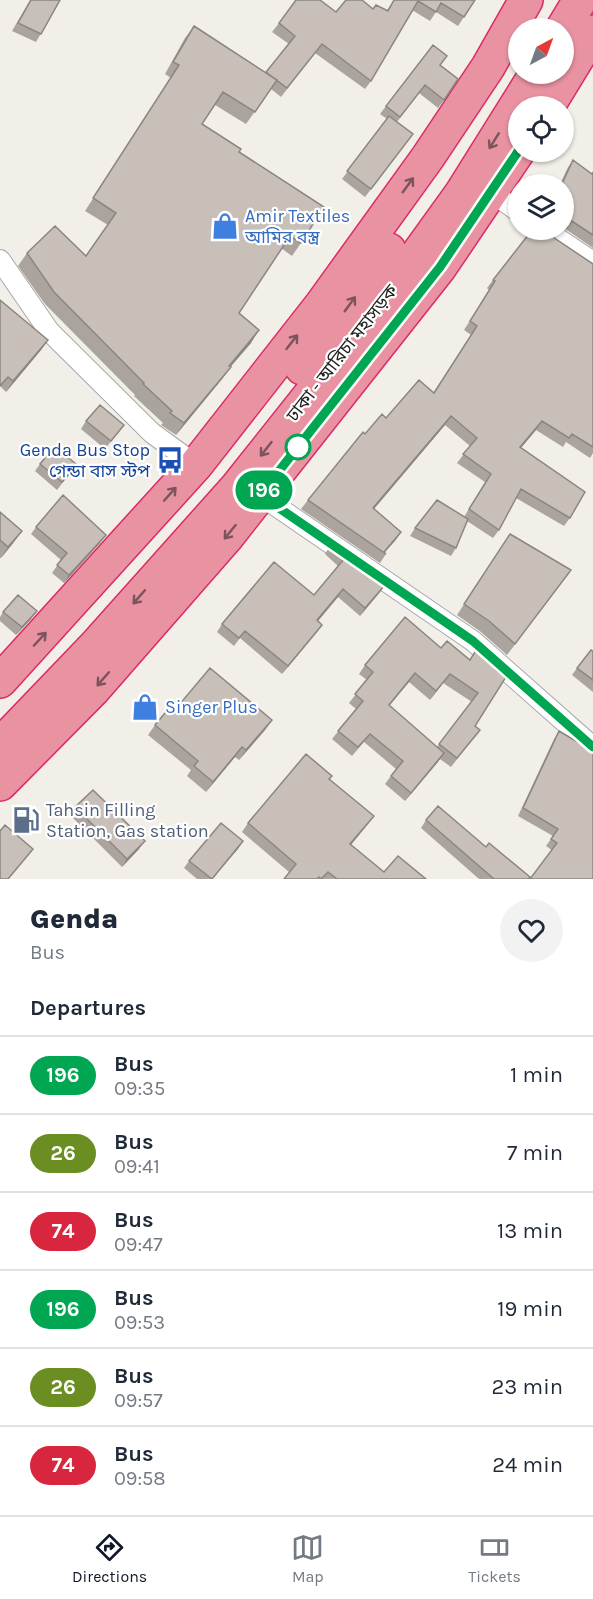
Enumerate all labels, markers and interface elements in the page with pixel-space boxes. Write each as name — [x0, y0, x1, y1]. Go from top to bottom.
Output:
north arrow — [508, 18, 574, 84]
map controls — [508, 18, 574, 240]
button: locate — [508, 96, 574, 162]
one-way arrow — [488, 132, 500, 149]
button: layers — [508, 174, 574, 240]
one-way arrow — [402, 177, 414, 193]
place label: Amir Textiles আমির বস্ত্র — [244, 205, 350, 248]
shop icon: Amir Textiles আমির বস্ত্র — [210, 211, 240, 241]
street label: ঢাকা - আরিচা মহাসড়ক — [281, 280, 403, 427]
one-way arrow — [344, 296, 357, 312]
one-way arrow — [286, 334, 299, 350]
unlabelled marker — [285, 434, 311, 460]
place label: Genda Bus Stop গেন্ডা বাস স্টপ — [20, 439, 151, 482]
one-way arrow — [260, 441, 273, 457]
bus stop icon: Genda Bus Stop গেন্ডা বাস স্টপ — [155, 445, 185, 475]
line badge: 196 — [230, 470, 298, 510]
text: 196 — [247, 478, 281, 502]
one-way arrow — [163, 486, 177, 501]
one-way arrow — [224, 524, 237, 540]
one-way arrow — [132, 589, 146, 604]
one-way arrow — [33, 631, 47, 646]
one-way arrow — [96, 671, 110, 686]
shop icon: Singer Plus — [130, 692, 160, 722]
place label: Singer Plus — [165, 696, 258, 718]
place label: Tahsin Filling Station, Gas station — [46, 799, 209, 842]
fuel station icon: Tahsin Filling Station, Gas station — [11, 805, 41, 835]
button: heart — [500, 899, 563, 962]
text: Genda — [30, 902, 118, 935]
text: Bus — [30, 941, 65, 964]
text: Departures — [30, 995, 146, 1021]
text: Bus — [114, 1051, 154, 1077]
text: 1 min — [510, 1062, 563, 1088]
text: 196 — [46, 1063, 80, 1087]
text: 09:35 — [114, 1077, 165, 1100]
text: Bus — [114, 1129, 154, 1155]
text: 7 min — [507, 1140, 563, 1166]
text: 26 — [50, 1141, 76, 1165]
text: 09:41 — [114, 1155, 160, 1178]
text: Bus — [114, 1207, 154, 1233]
text: 13 min — [497, 1218, 563, 1244]
text: 74 — [52, 1219, 74, 1243]
text: 09:47 — [114, 1233, 163, 1256]
text: Bus — [114, 1285, 154, 1311]
text: 19 min — [497, 1296, 563, 1322]
text: 196 — [46, 1297, 80, 1321]
text: 09:53 — [114, 1311, 165, 1334]
text: Bus — [114, 1363, 154, 1389]
text: 23 min — [492, 1374, 563, 1400]
text: 26 — [50, 1375, 76, 1399]
text: 09:57 — [114, 1389, 163, 1412]
text: Bus — [114, 1441, 154, 1467]
text: 24 min — [492, 1452, 563, 1478]
text: 74 — [52, 1453, 74, 1477]
text: 09:58 — [114, 1467, 166, 1490]
tab: Directions — [72, 1531, 147, 1586]
tab: Map — [291, 1531, 324, 1586]
tab: Tickets — [468, 1531, 521, 1586]

